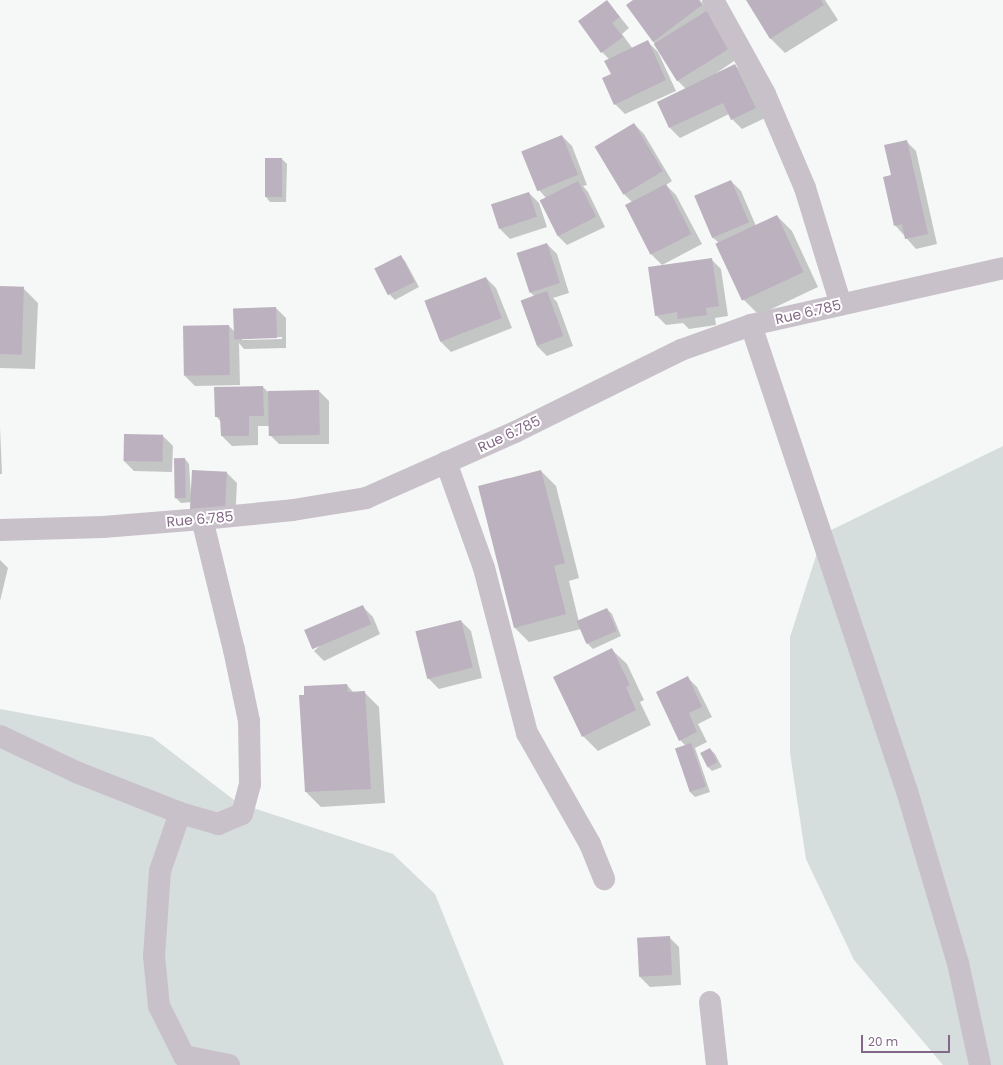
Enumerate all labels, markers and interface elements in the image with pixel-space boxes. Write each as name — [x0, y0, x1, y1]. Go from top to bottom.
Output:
street label: Rue 6.785 — [773, 296, 843, 328]
street label: Rue 6.785 — [475, 412, 543, 456]
street label: Rue 6.785 — [166, 508, 234, 530]
scale bar — [863, 1027, 952, 1053]
text: 20 m — [868, 1033, 898, 1050]

